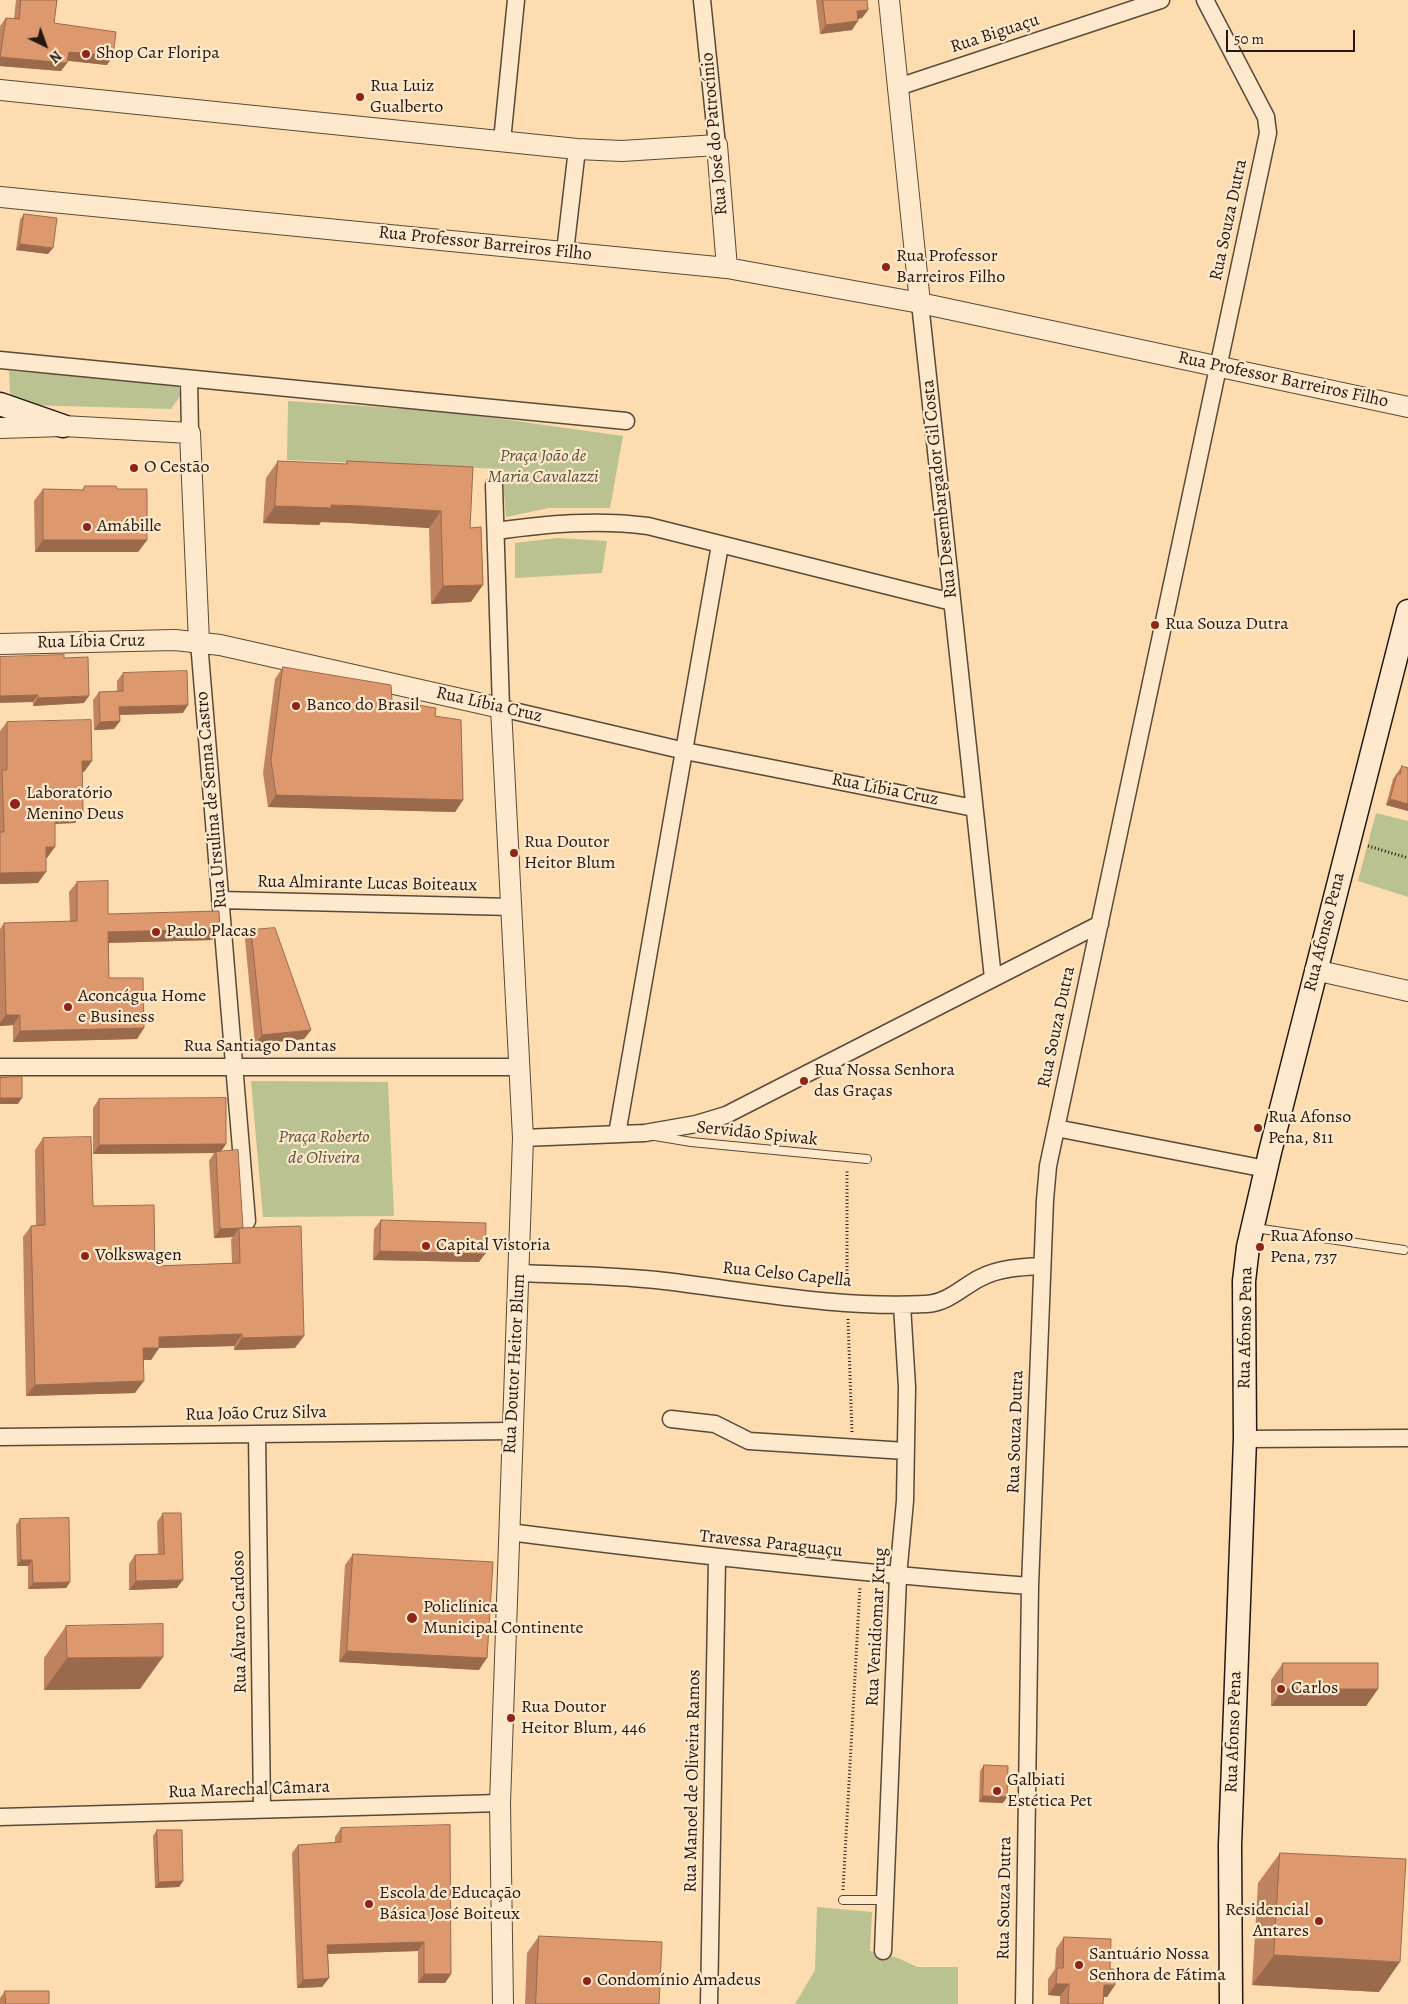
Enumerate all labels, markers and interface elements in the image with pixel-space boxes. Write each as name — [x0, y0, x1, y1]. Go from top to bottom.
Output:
street label: Rua Biguaçu — [948, 9, 1042, 59]
north arrow — [20, 20, 70, 70]
scale bar — [1228, 20, 1357, 52]
text: 50 m — [1234, 29, 1264, 49]
place label: Shop Car Floripa — [96, 43, 220, 65]
text: N — [45, 46, 66, 67]
marker: Shop Car Floripa — [80, 48, 92, 60]
street label: Rua José do Patrocínio — [697, 52, 733, 216]
place label: Rua Luiz Gualberto — [370, 76, 443, 118]
marker: Rua Luiz Gualberto — [354, 91, 366, 103]
street label: Rua Souza Dutra — [1206, 157, 1252, 283]
street label: Rua Professor Barreiros Filho — [377, 222, 593, 266]
place label: Rua Professor Barreiros Filho — [896, 246, 1005, 288]
marker: Rua Professor Barreiros Filho — [880, 261, 892, 273]
street label: Rua Professor Barreiros Filho — [1176, 347, 1390, 413]
street label: Rua Desembargador Gil Costa — [918, 379, 962, 599]
park label: Praça João de Maria Cavalazzi — [487, 446, 599, 488]
place label: O Cestão — [144, 457, 210, 479]
marker: O Cestão — [128, 462, 140, 474]
place label: Amábille — [97, 516, 162, 538]
marker: Amábille — [81, 521, 93, 533]
place label: Rua Souza Dutra — [1165, 614, 1289, 636]
marker: Rua Souza Dutra — [1149, 619, 1161, 631]
street label: Rua Líbia Cruz — [37, 630, 145, 654]
street label: Rua Líbia Cruz — [434, 682, 544, 728]
street label: Rua Ursulina de Senna Castro — [192, 691, 232, 909]
place label: Banco do Brasil — [306, 695, 419, 717]
marker: Banco do Brasil — [290, 700, 302, 712]
street label: Rua Líbia Cruz — [830, 769, 940, 811]
place label: Laboratório Menino Deus — [26, 783, 124, 826]
marker: Laboratório Menino Deus — [8, 797, 22, 811]
place label: Rua Doutor Heitor Blum — [524, 832, 616, 874]
marker: Rua Doutor Heitor Blum — [508, 847, 520, 859]
street label: Rua Afonso Pena — [1300, 870, 1350, 994]
street label: Rua Almirante Lucas Boiteaux — [257, 871, 477, 897]
place label: Paulo Placas — [166, 921, 256, 943]
marker: Paulo Placas — [150, 926, 162, 938]
street label: Rua Souza Dutra — [1034, 964, 1080, 1090]
place label: Aconcágua Home e Business — [78, 986, 206, 1028]
marker: Aconcágua Home e Business — [62, 1001, 74, 1013]
street label: Rua Santiago Dantas — [184, 1036, 336, 1058]
place label: Rua Nossa Senhora das Graças — [814, 1060, 955, 1102]
marker: Rua Nossa Senhora das Graças — [798, 1075, 810, 1087]
place label: Rua Afonso Pena, 811 — [1268, 1107, 1351, 1150]
street label: Servidão Spiwak — [695, 1117, 819, 1151]
marker: Rua Afonso Pena, 811 — [1252, 1122, 1264, 1134]
park label: Praça Roberto de Oliveira — [278, 1127, 370, 1170]
place label: Rua Afonso Pena, 737 — [1270, 1226, 1353, 1268]
place label: Capital Vistoria — [436, 1235, 550, 1257]
marker: Capital Vistoria — [420, 1240, 432, 1252]
marker: Rua Afonso Pena, 737 — [1254, 1241, 1266, 1253]
place label: Volkswagen — [95, 1245, 182, 1267]
marker: Volkswagen — [79, 1250, 91, 1262]
street label: Rua Celso Capella — [721, 1257, 853, 1293]
street label: Rua Afonso Pena — [1234, 1267, 1258, 1389]
street label: Rua Doutor Heitor Blum — [499, 1273, 531, 1455]
street label: Rua Souza Dutra — [1003, 1370, 1029, 1494]
street label: Rua João Cruz Silva — [185, 1402, 327, 1426]
street label: Travessa Paraguaçu — [698, 1526, 844, 1562]
street label: Rua Venidiomar Krug — [862, 1547, 892, 1707]
street label: Rua Álvaro Cardoso — [228, 1550, 252, 1694]
place label: Policlínica Municipal Continente — [423, 1597, 584, 1640]
marker: Policlínica Municipal Continente — [405, 1611, 419, 1625]
street label: Rua Manoel de Oliveira Ramos — [680, 1669, 706, 1893]
street label: Rua Afonso Pena — [1221, 1671, 1247, 1793]
place label: Carlos — [1291, 1678, 1338, 1700]
marker: Carlos — [1275, 1683, 1287, 1695]
place label: Rua Doutor Heitor Blum, 446 — [521, 1697, 646, 1740]
marker: Rua Doutor Heitor Blum, 446 — [505, 1712, 517, 1724]
place label: Galbiati Estética Pet — [1007, 1770, 1092, 1812]
street label: Rua Marechal Câmara — [168, 1776, 330, 1804]
marker: Galbiati Estética Pet — [991, 1785, 1003, 1797]
street label: Rua Souza Dutra — [993, 1836, 1017, 1960]
place label: Escola de Educação Básica José Boiteux — [379, 1883, 521, 1926]
marker: Escola de Educação Básica José Boiteux — [363, 1898, 375, 1910]
place label: Residencial Antares — [1225, 1900, 1309, 1942]
marker: Residencial Antares — [1313, 1915, 1325, 1927]
place label: Santuário Nossa Senhora de Fátima — [1089, 1944, 1226, 1986]
marker: Santuário Nossa Senhora de Fátima — [1073, 1959, 1085, 1971]
place label: Condomínio Amadeus — [597, 1970, 761, 1992]
marker: Condomínio Amadeus — [581, 1975, 593, 1987]

